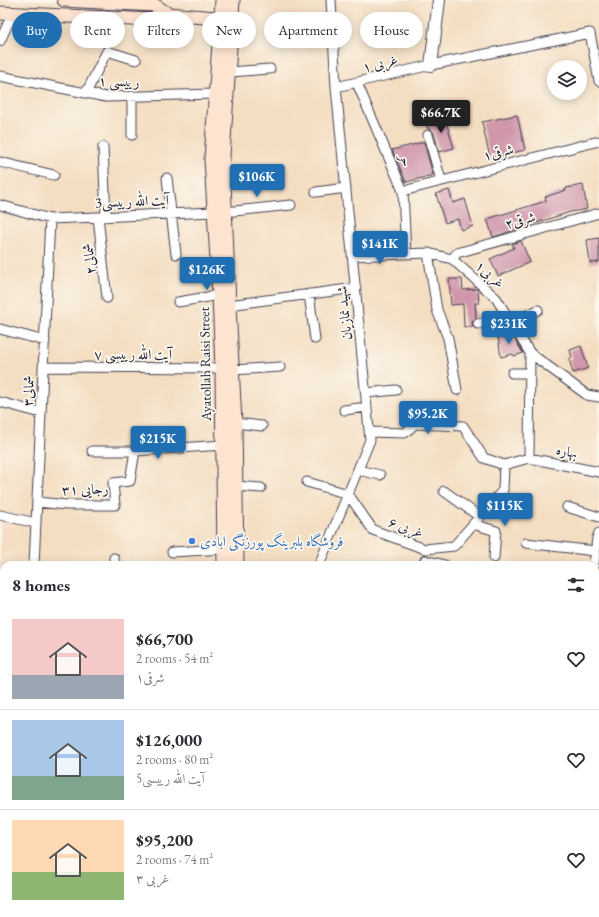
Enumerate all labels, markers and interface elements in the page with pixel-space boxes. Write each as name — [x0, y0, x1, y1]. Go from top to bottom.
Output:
chip: Buy — [12, 12, 62, 48]
chip: Rent — [70, 12, 125, 48]
chip: Filters — [133, 12, 194, 48]
chip: New — [202, 12, 256, 48]
chip: Apartment — [264, 12, 352, 48]
chip: House — [360, 12, 423, 48]
street label: غربی ۱ — [361, 50, 400, 77]
map controls — [547, 60, 587, 100]
button: layers — [547, 60, 587, 100]
street label: رییسی ۱ — [98, 71, 140, 92]
pin: $66.7K — [408, 100, 474, 134]
text: $66.7K — [421, 104, 461, 121]
street label: شرقی۱ — [481, 140, 516, 165]
street label: حر — [395, 149, 417, 169]
pin: $106K — [229, 164, 285, 198]
text: $106K — [239, 168, 275, 185]
street label: آیت الله رییسی3 — [95, 189, 171, 212]
street label: شرقی۲ — [503, 207, 538, 234]
pin: $141K — [352, 231, 408, 265]
text: $141K — [362, 235, 398, 252]
street label: شمالی۲ — [78, 243, 100, 275]
street label: غربی۱ — [471, 256, 508, 292]
pin: $126K — [179, 257, 235, 291]
text: $126K — [189, 261, 225, 278]
street label: شهید نمازیان — [332, 285, 357, 341]
street label: Ayatollah Raisi Street — [195, 306, 215, 422]
pin: $231K — [481, 311, 537, 345]
text: $231K — [491, 315, 527, 332]
street label: آیت الله رییسی ۷ — [94, 343, 174, 364]
street label: شمالی۳ — [18, 375, 38, 407]
pin: $95.2K — [395, 401, 461, 435]
text: $95.2K — [408, 405, 448, 422]
pin: $215K — [130, 426, 186, 460]
text: $215K — [140, 430, 176, 447]
street label: بهاره — [554, 440, 579, 463]
street label: رجایی ۳۱ — [61, 479, 109, 500]
pin: $115K — [477, 493, 533, 527]
text: $115K — [487, 497, 523, 514]
street label: غربی ۶ — [386, 512, 426, 543]
place label: فروشگاه بلبرینگ پورزنگی ابادی — [200, 532, 343, 552]
marker: فروشگاه بلبرینگ پورزنگی ابادی — [187, 536, 197, 546]
text: 8 homes — [12, 574, 70, 596]
icon: filters — [565, 574, 587, 596]
text: $66,700 — [136, 628, 193, 650]
icon: home — [44, 635, 92, 683]
icon: heart — [565, 648, 587, 670]
text: 2 rooms · 54 m² — [136, 650, 213, 667]
text: شرقی۱ — [136, 669, 165, 686]
text: $126,000 — [136, 729, 202, 751]
icon: home — [44, 736, 92, 784]
icon: heart — [565, 749, 587, 771]
text: 2 rooms · 80 m² — [136, 751, 213, 768]
text: آیت الله رییسی5 — [136, 770, 205, 787]
text: $95,200 — [136, 829, 193, 851]
icon: home — [44, 836, 92, 884]
icon: heart — [565, 849, 587, 871]
text: 2 rooms · 74 m² — [136, 851, 213, 868]
text: غربی ۳ — [136, 870, 169, 887]

